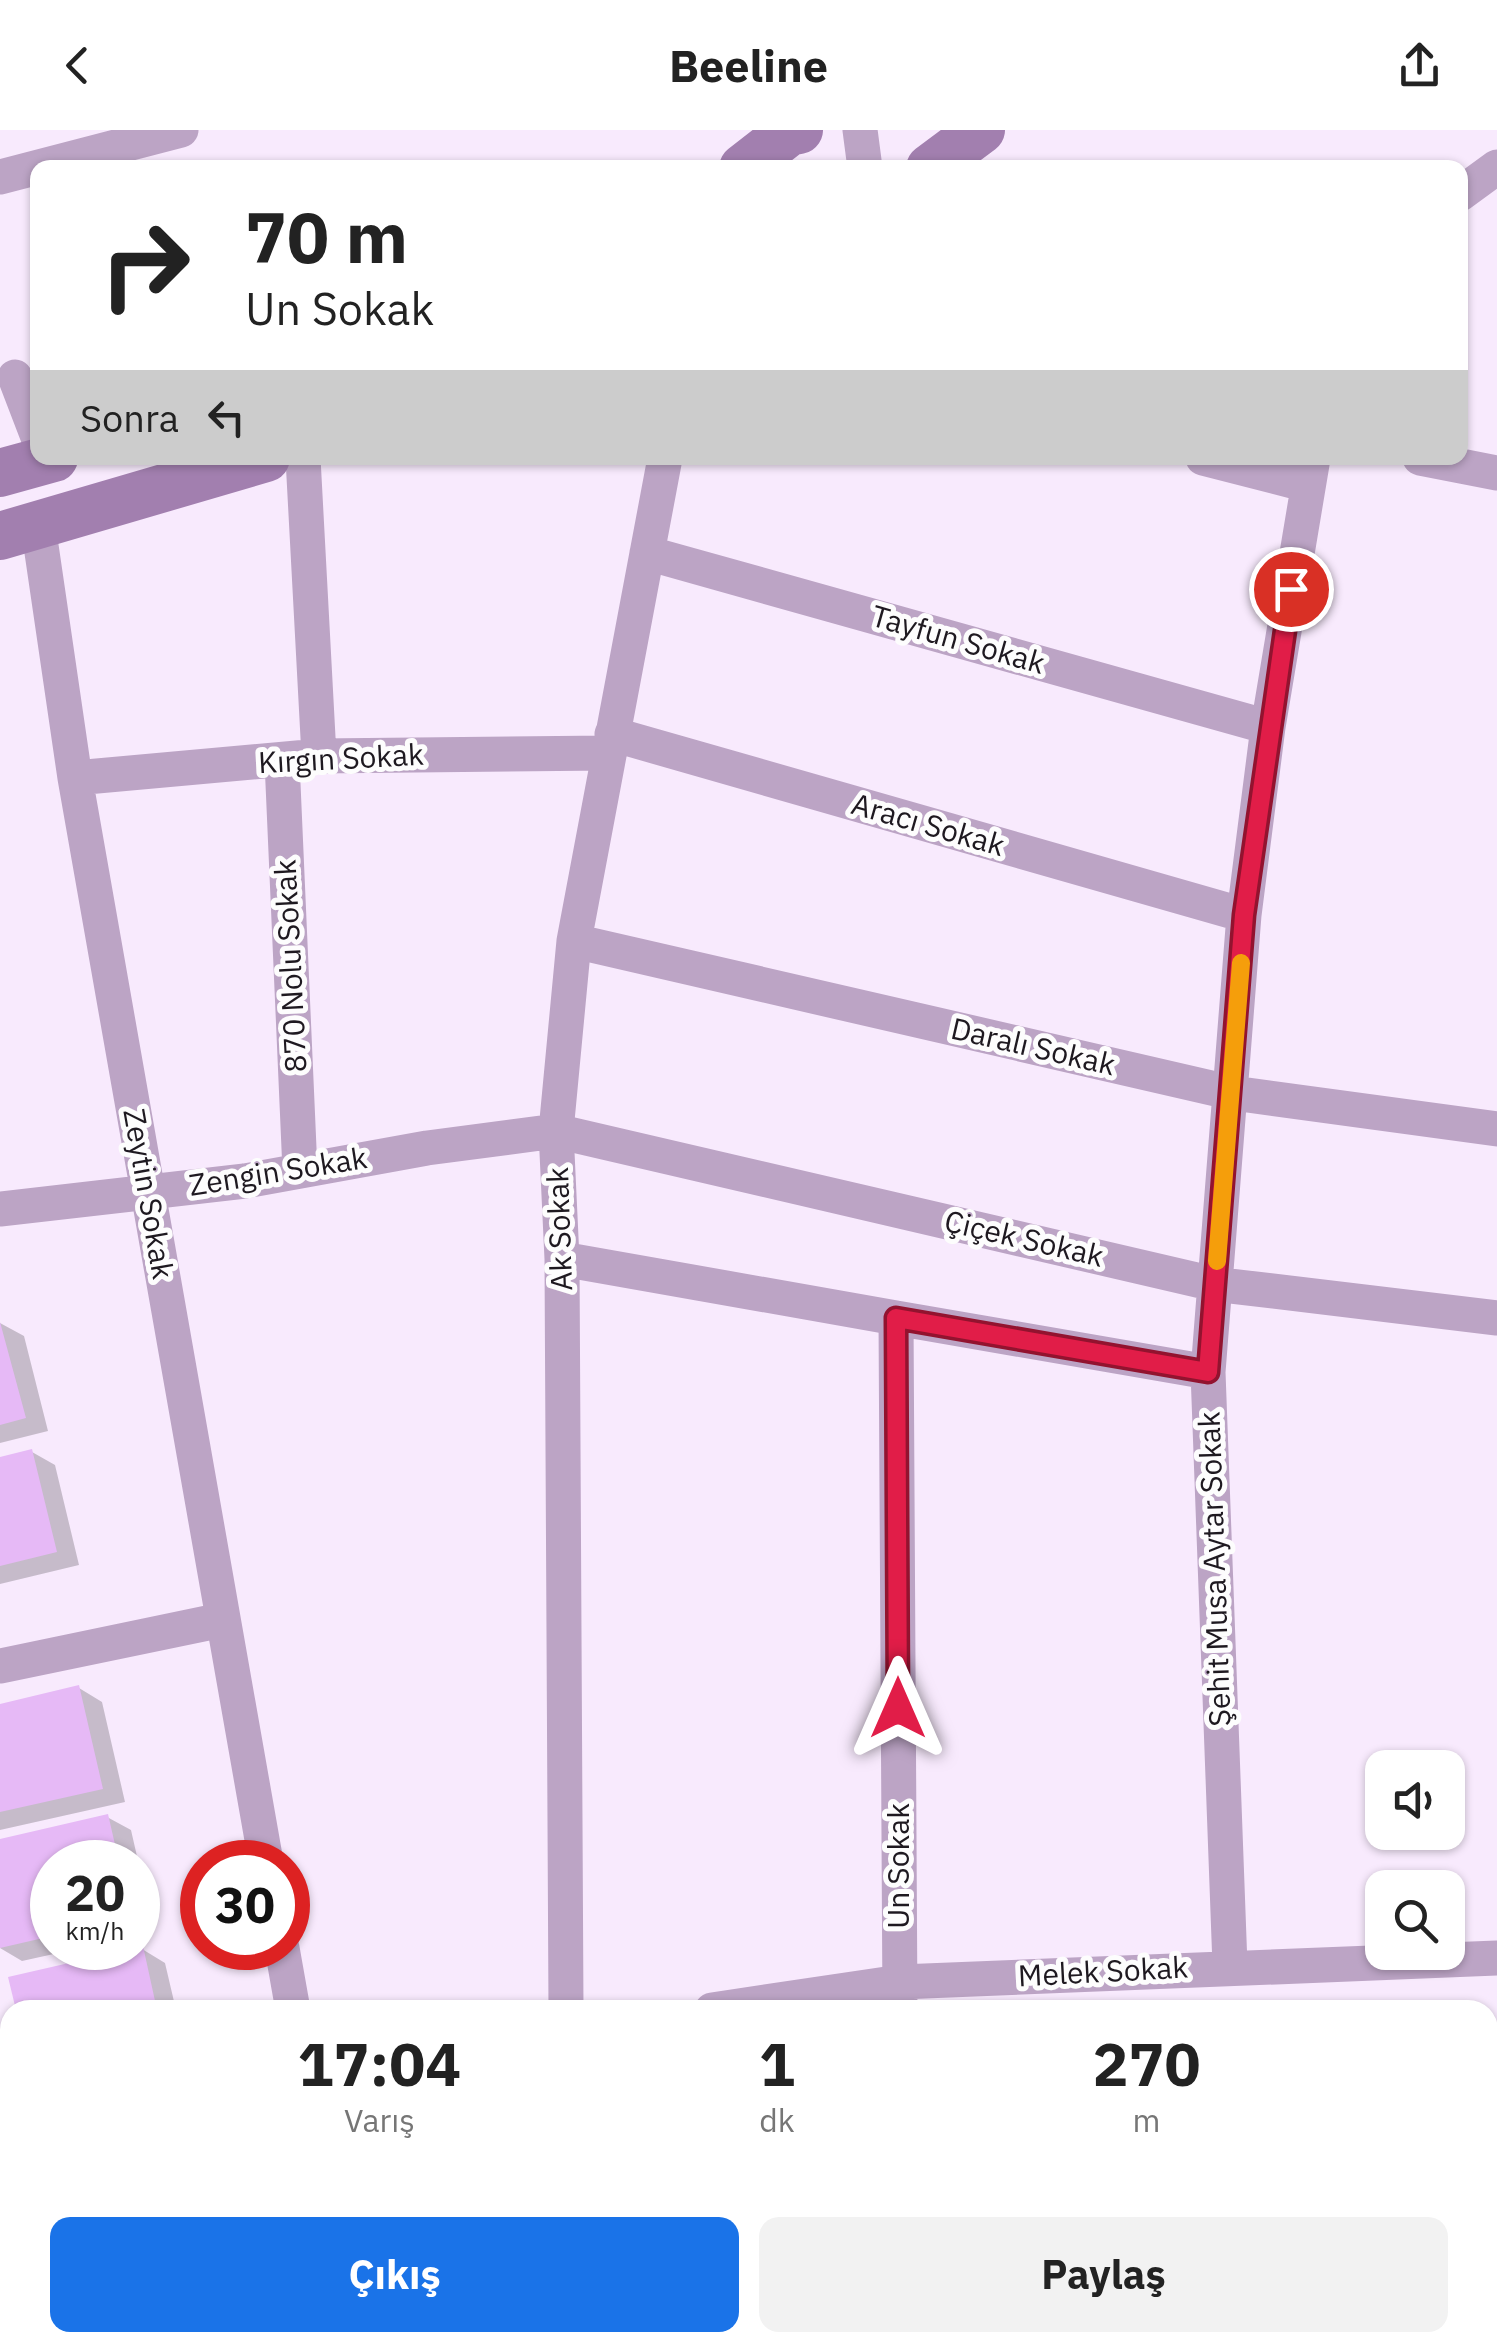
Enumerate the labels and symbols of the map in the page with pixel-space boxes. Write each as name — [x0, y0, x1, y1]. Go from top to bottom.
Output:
pin — [1249, 547, 1334, 632]
street label: Tayfun Sokak — [867, 595, 1050, 682]
street label: Kırgın Sokak — [257, 734, 425, 781]
street label: Aracı Sokak — [847, 783, 1010, 864]
street label: 870 Nolu Sokak — [264, 858, 315, 1073]
street label: Daralı Sokak — [947, 1008, 1120, 1083]
street label: Zeytin Sokak — [115, 1105, 184, 1282]
street label: Zengin Sokak — [186, 1137, 370, 1204]
street label: Ak Sokak — [537, 1166, 580, 1292]
street label: Çiçek Sokak — [941, 1200, 1108, 1275]
street label: Şehit Musa Aytar Sokak — [1189, 1411, 1238, 1727]
position arrow — [846, 1656, 950, 1760]
street label: Un Sokak — [878, 1803, 917, 1929]
speed limit sign: 30 — [180, 1840, 310, 1970]
street label: Melek Sokak — [1017, 1947, 1189, 1994]

